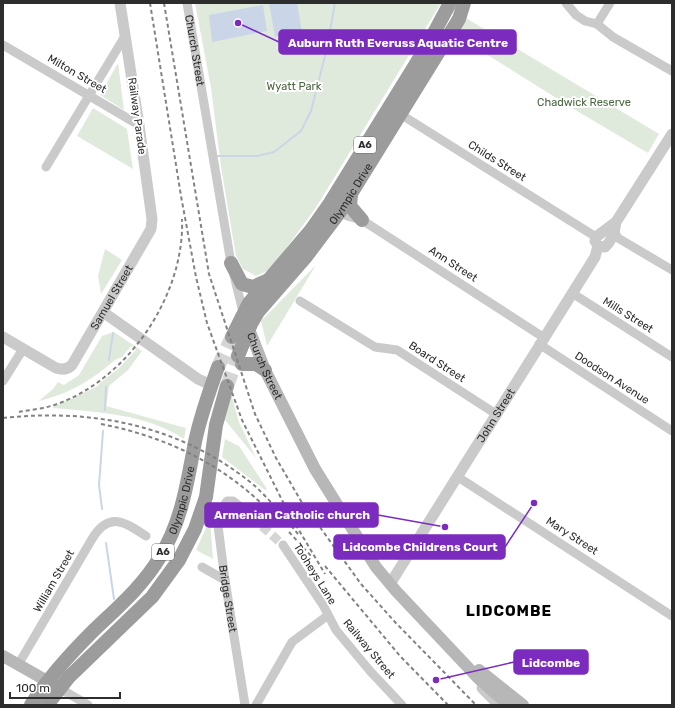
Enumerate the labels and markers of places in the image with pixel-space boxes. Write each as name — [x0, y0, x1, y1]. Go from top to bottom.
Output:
callout: Auburn Ruth Everuss Aquatic Centre — [279, 30, 516, 54]
callout: Armenian Catholic church — [205, 503, 378, 527]
callout: Lidcombe Childrens Court — [334, 535, 505, 559]
callout: Lidcombe — [514, 650, 588, 674]

